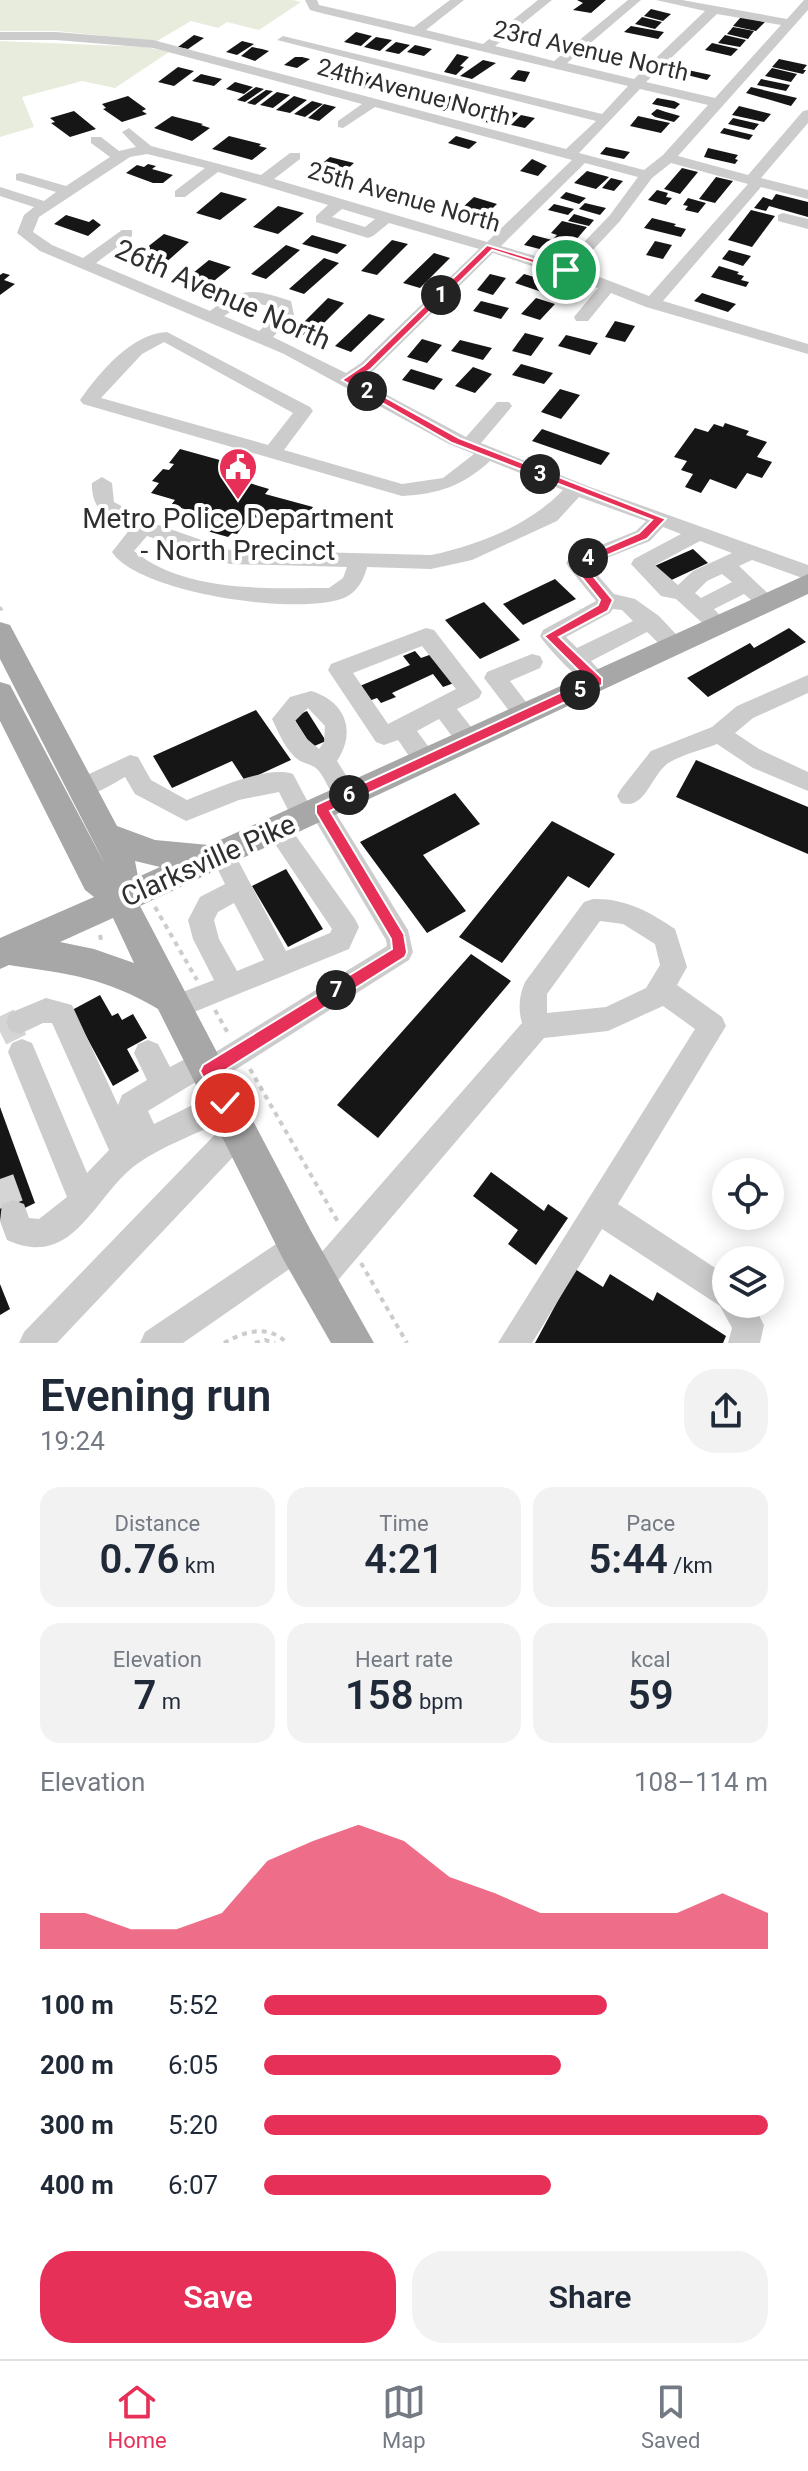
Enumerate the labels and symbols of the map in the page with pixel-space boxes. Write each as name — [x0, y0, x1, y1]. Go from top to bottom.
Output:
street label: 23rd Avenue North — [491, 15, 691, 87]
street label: 24th Avenue North — [314, 53, 514, 131]
street label: 25th Avenue North — [304, 156, 504, 238]
street label: 26th Avenue North — [110, 232, 336, 357]
pin — [532, 236, 600, 304]
pin: 1 — [421, 275, 461, 315]
pin: 2 — [347, 371, 387, 411]
public building icon: Metro Police Department - North Precinct — [217, 446, 259, 501]
pin: 3 — [520, 454, 560, 494]
place label: Metro Police Department - North Precinct — [82, 502, 394, 567]
pin: 4 — [568, 538, 608, 578]
pin: 5 — [560, 670, 600, 710]
pin: 6 — [329, 775, 369, 815]
street label: Clarksville Pike — [116, 807, 301, 914]
pin: 7 — [316, 970, 356, 1010]
pin — [191, 1069, 259, 1137]

